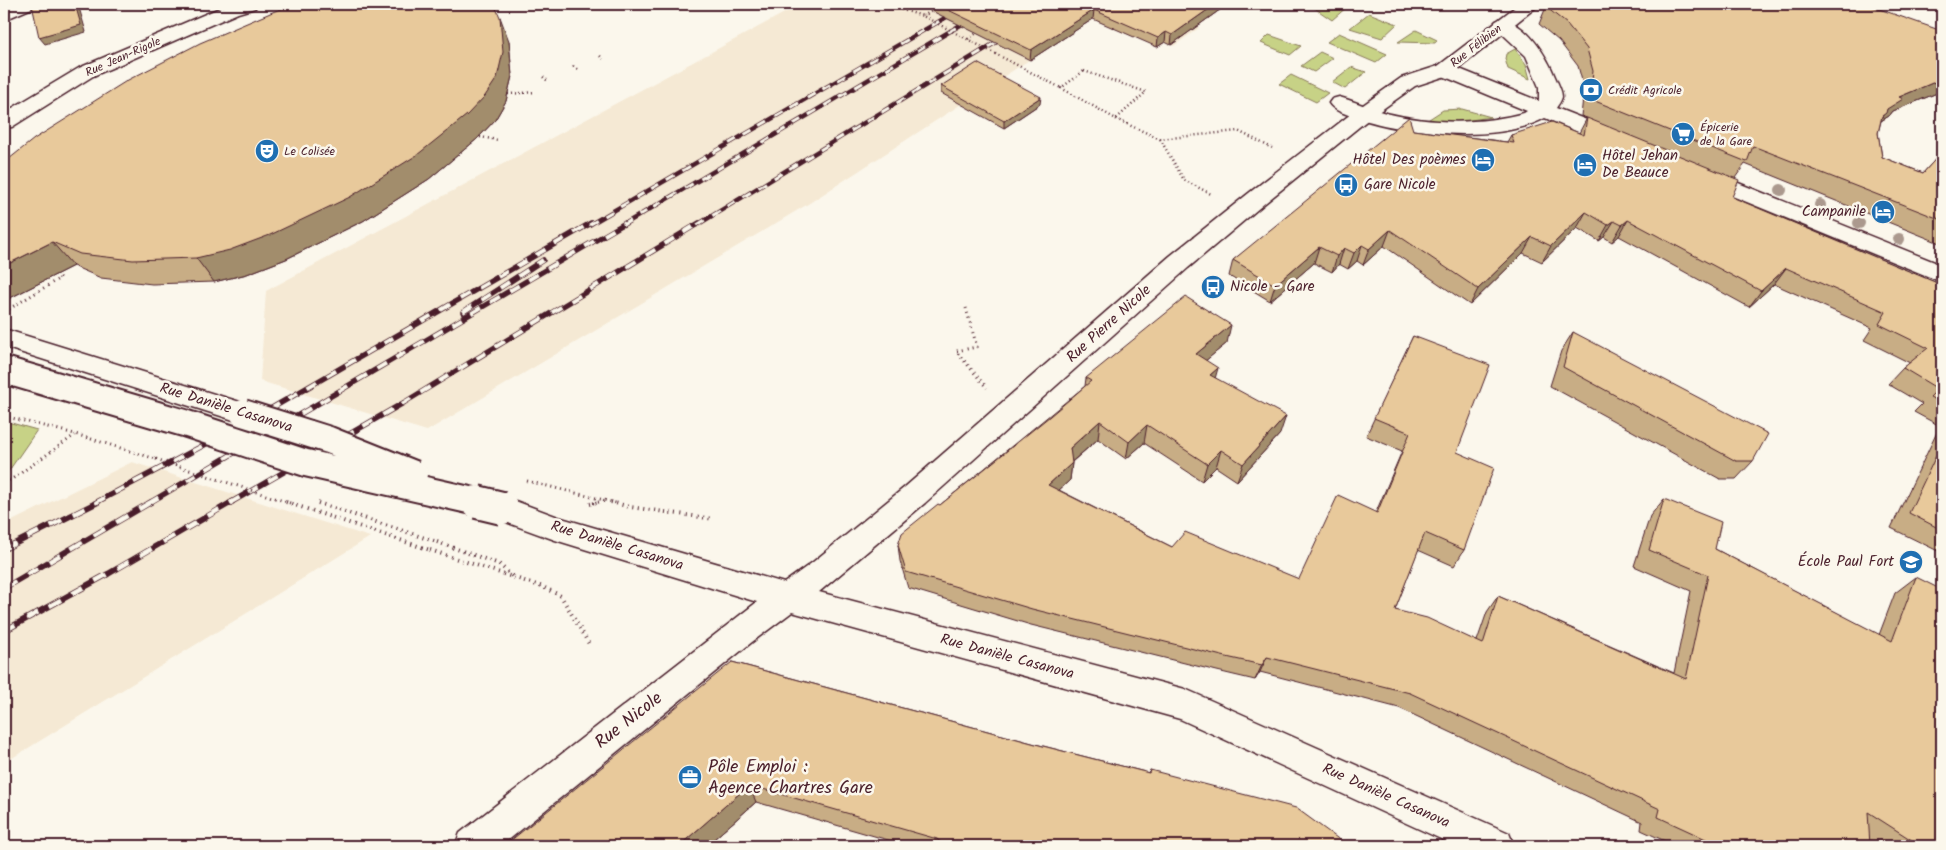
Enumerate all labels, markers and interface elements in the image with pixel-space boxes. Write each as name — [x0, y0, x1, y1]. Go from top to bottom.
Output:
street label: Rue Félibien — [1446, 20, 1506, 72]
street label: Rue Jean-Rigole — [82, 32, 164, 82]
bank icon: Crédit Agricole — [1578, 77, 1604, 103]
place label: Crédit Agricole — [1608, 81, 1682, 100]
place label: Épicerie de la Gare — [1700, 118, 1753, 151]
supermarket icon: Épicerie de la Gare — [1670, 121, 1696, 147]
theatre icon: Le Colisée — [254, 138, 280, 164]
place label: Le Colisée — [284, 142, 336, 161]
place label: Hôtel Jehan De Beauce — [1602, 144, 1678, 185]
hotel icon: Hôtel Des poèmes — [1470, 147, 1496, 173]
place label: Hôtel Des poèmes — [1352, 148, 1467, 172]
hotel icon: Hôtel Jehan De Beauce — [1572, 152, 1598, 178]
bus stop icon: Gare Nicole — [1333, 172, 1359, 198]
place label: Gare Nicole — [1364, 173, 1436, 197]
hotel icon: Campanile — [1870, 199, 1896, 225]
place label: Campanile — [1802, 200, 1866, 224]
bus stop icon: Nicole - Gare — [1200, 274, 1226, 300]
place label: Nicole - Gare — [1230, 275, 1315, 299]
street label: Rue Pierre Nicole — [1061, 279, 1157, 369]
street label: Rue Danièle Casanova — [157, 376, 295, 440]
street label: Rue Danièle Casanova — [548, 514, 686, 578]
school or university icon: École Paul Fort — [1898, 549, 1924, 575]
place label: École Paul Fort — [1798, 550, 1894, 574]
street label: Rue Danièle Casanova — [937, 628, 1077, 686]
street label: Rue Nicole — [589, 685, 669, 757]
place label: Pôle Emploi : Agence Chartres Gare — [708, 753, 873, 803]
street label: Rue Danièle Casanova — [1318, 757, 1454, 835]
office icon: Pôle Emploi : Agence Chartres Gare — [677, 764, 703, 790]

